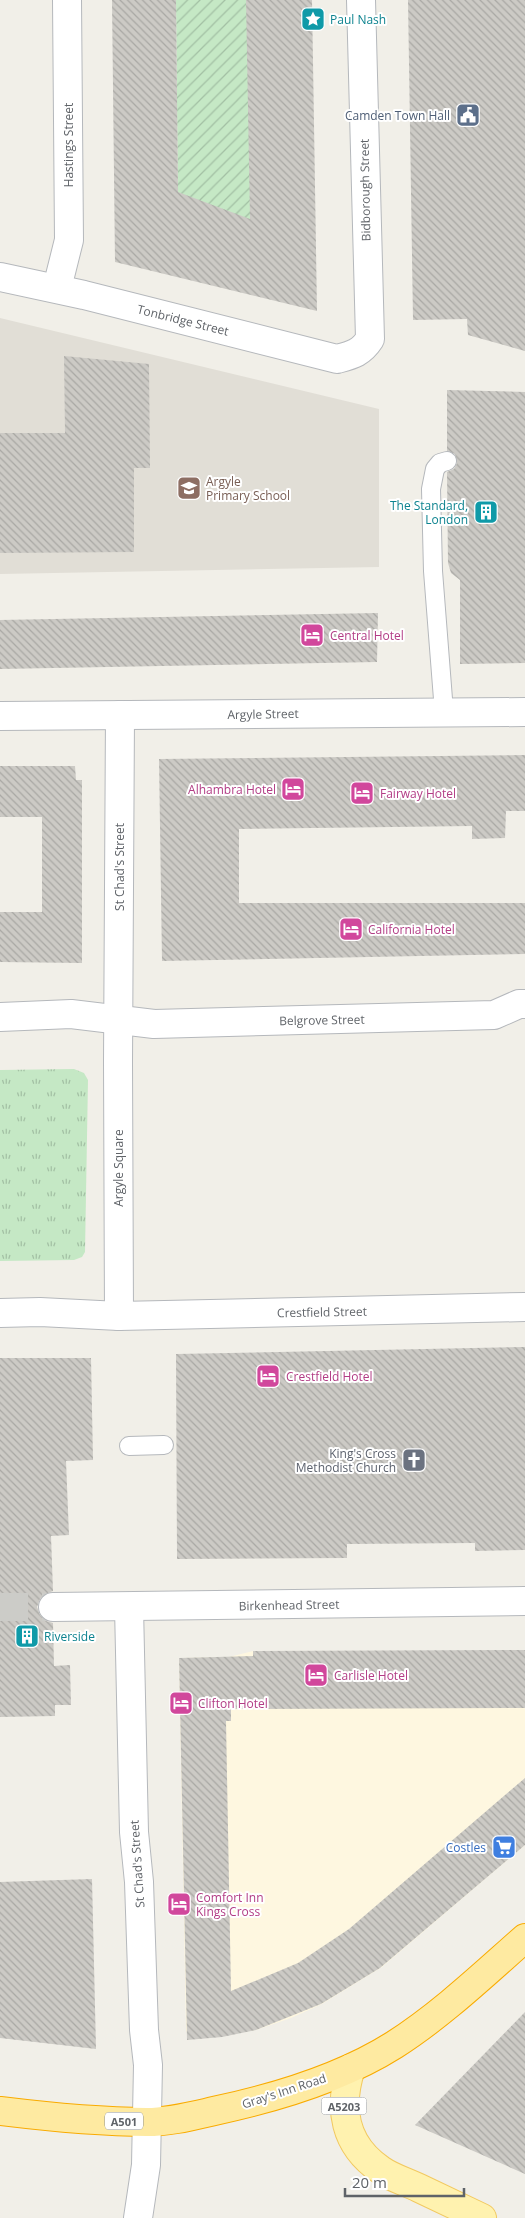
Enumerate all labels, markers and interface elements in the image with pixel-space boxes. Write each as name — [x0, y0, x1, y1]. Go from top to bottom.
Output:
place icon: Paul Nash — [300, 6, 326, 32]
place label: Paul Nash — [330, 11, 386, 28]
public building icon: Camden Town Hall — [455, 102, 481, 128]
street label: Hastings Street — [60, 103, 77, 187]
place label: Camden Town Hall — [345, 107, 450, 124]
street label: Bidborough Street — [356, 139, 374, 241]
street label: Tonbridge Street — [135, 300, 231, 340]
place label: Argyle Primary School — [206, 473, 290, 504]
school or university icon: Argyle Primary School — [176, 475, 202, 501]
place label: The Standard, London — [390, 497, 468, 528]
building icon: The Standard, London — [473, 499, 499, 525]
hotel icon: Central Hotel — [299, 622, 325, 648]
place label: Central Hotel — [330, 627, 404, 644]
street label: Argyle Street — [227, 705, 299, 723]
hotel icon: Alhambra Hotel — [280, 776, 306, 802]
hotel icon: Fairway Hotel — [349, 780, 375, 806]
place label: Alhambra Hotel — [188, 781, 276, 798]
place label: Fairway Hotel — [380, 785, 456, 802]
street label: St Chad's Street — [111, 823, 128, 911]
hotel icon: California Hotel — [338, 916, 364, 942]
place label: California Hotel — [368, 921, 455, 938]
street label: Belgrove Street — [279, 1011, 365, 1029]
street label: Argyle Square — [110, 1129, 127, 1207]
street label: Crestfield Street — [277, 1303, 367, 1321]
hotel icon: Crestfield Hotel — [255, 1363, 281, 1389]
place label: Crestfield Hotel — [286, 1368, 373, 1385]
place label: King's Cross Methodist Church — [296, 1445, 396, 1476]
church icon: King's Cross Methodist Church — [401, 1447, 427, 1473]
street label: Birkenhead Street — [238, 1596, 340, 1614]
building icon: Riverside — [14, 1623, 40, 1649]
place label: Riverside — [44, 1628, 95, 1645]
hotel icon: Carlisle Hotel — [303, 1662, 329, 1688]
place label: Carlisle Hotel — [334, 1667, 408, 1684]
hotel icon: Clifton Hotel — [168, 1690, 194, 1716]
place label: Clifton Hotel — [198, 1695, 268, 1712]
street label: St Chad's Street — [125, 1820, 149, 1908]
supermarket icon: Costles — [491, 1834, 517, 1860]
place label: Costles — [446, 1839, 486, 1856]
place label: Comfort Inn Kings Cross — [196, 1889, 264, 1920]
hotel icon: Comfort Inn Kings Cross — [166, 1891, 192, 1917]
street label: Gray's Inn Road — [240, 2069, 328, 2113]
road number: A5203 — [322, 2098, 366, 2114]
road number: A501 — [105, 2112, 143, 2130]
scale bar — [345, 2166, 464, 2198]
text: 20 m — [352, 2172, 387, 2192]

